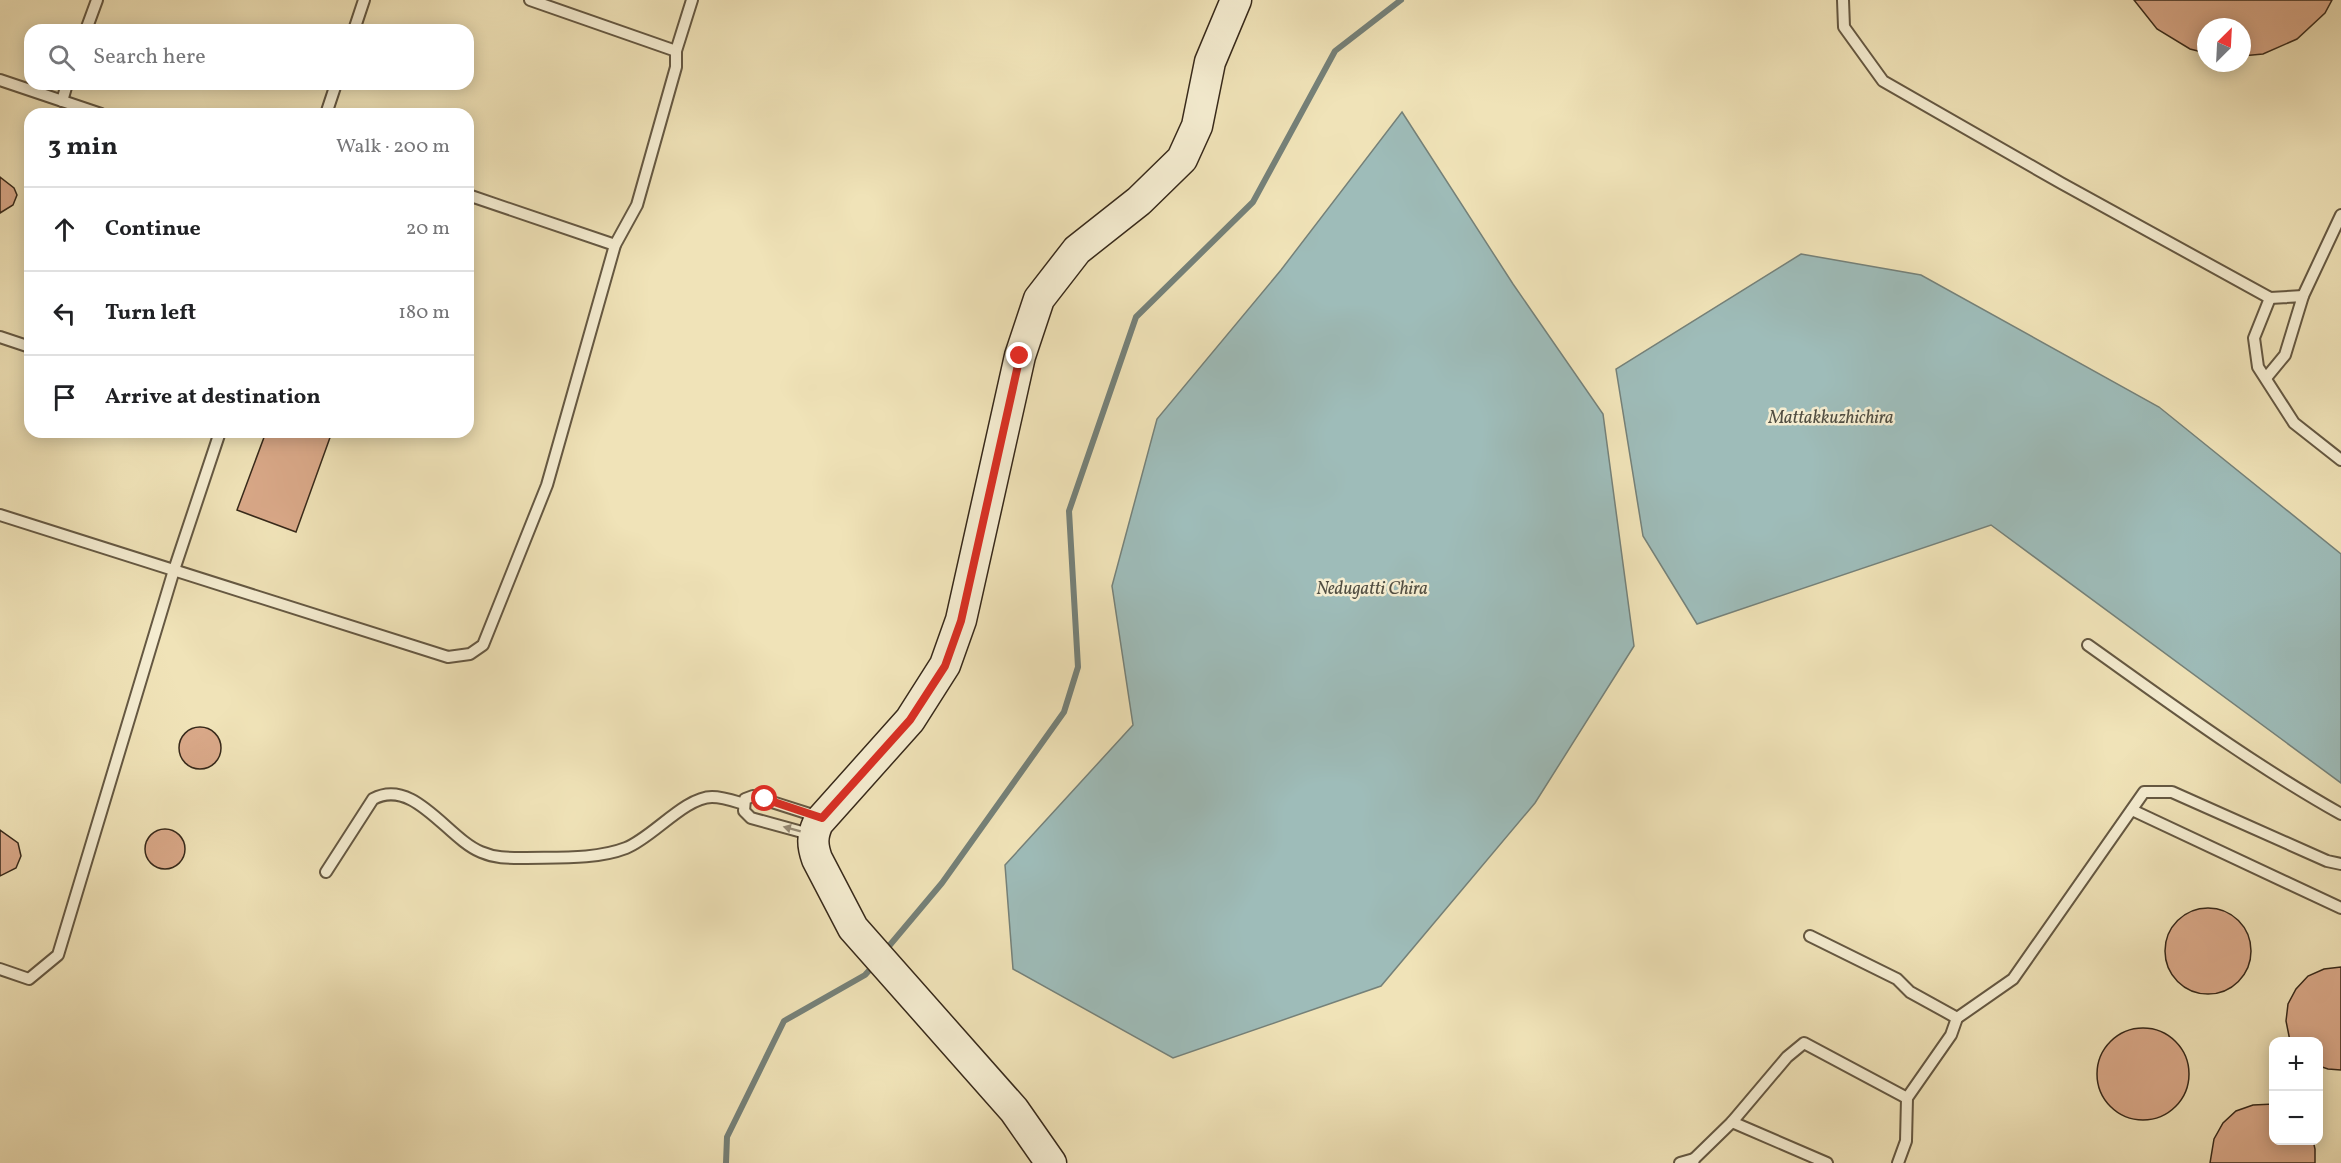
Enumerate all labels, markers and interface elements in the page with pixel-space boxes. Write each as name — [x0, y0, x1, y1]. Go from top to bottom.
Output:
north arrow — [2197, 18, 2251, 72]
search box — [24, 24, 474, 90]
icon: search — [45, 41, 78, 74]
text: Search here — [93, 42, 206, 73]
text: 3 min — [48, 129, 118, 165]
text: Walk · 200 m — [336, 133, 450, 161]
icon: ahead — [48, 213, 81, 246]
text: Continue — [105, 214, 201, 245]
text: 20 m — [406, 215, 450, 243]
icon: left — [48, 297, 81, 330]
text: Turn left — [105, 298, 196, 329]
text: 180 m — [398, 299, 450, 327]
route end — [1006, 342, 1032, 368]
icon: arrive — [48, 381, 81, 414]
text: Arrive at destination — [105, 382, 321, 413]
water label: Mattakkuzhichira — [1767, 406, 1894, 431]
water label: Nedugatti Chira — [1316, 577, 1428, 602]
route start — [751, 785, 777, 811]
one-way arrow — [783, 824, 801, 834]
map controls — [2269, 1037, 2323, 1145]
button: + — [2269, 1037, 2323, 1091]
button: − — [2269, 1091, 2323, 1145]

